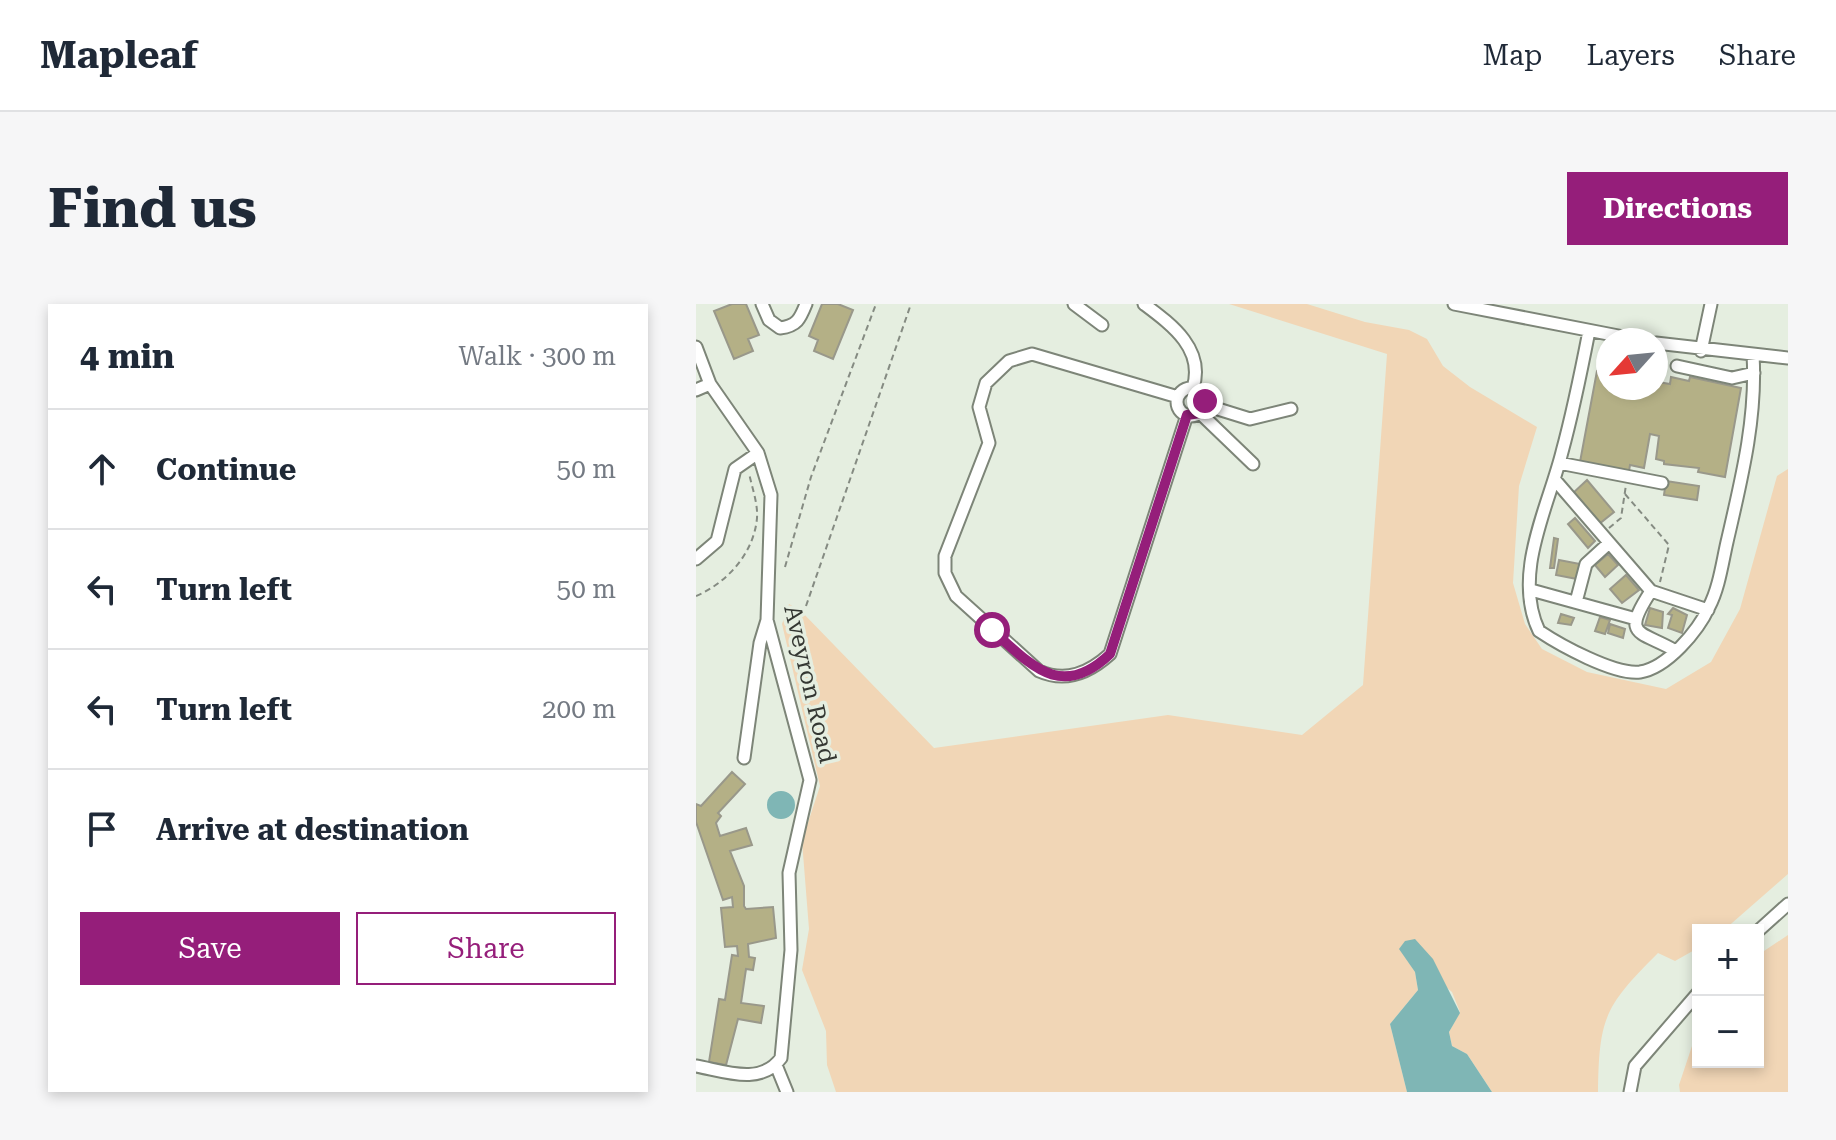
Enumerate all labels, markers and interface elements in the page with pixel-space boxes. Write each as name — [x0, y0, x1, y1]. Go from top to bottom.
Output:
text: Mapleaf — [40, 33, 198, 77]
text: Map — [1483, 39, 1542, 72]
text: Layers — [1586, 39, 1675, 72]
text: Share — [1719, 39, 1796, 72]
button: Directions — [1567, 172, 1788, 245]
text: Find us — [48, 175, 257, 241]
north arrow — [1596, 328, 1668, 400]
text: 4 min — [80, 336, 175, 376]
text: Walk · 300 m — [458, 341, 616, 371]
route end — [1187, 383, 1223, 419]
icon: ahead — [80, 447, 124, 491]
text: Continue — [156, 452, 296, 487]
text: 50 m — [557, 454, 616, 484]
icon: left — [80, 567, 124, 611]
text: Turn left — [156, 572, 292, 607]
text: 50 m — [557, 574, 616, 604]
street label: Aveyron Road — [778, 602, 842, 766]
route start — [974, 612, 1010, 648]
icon: left — [80, 687, 124, 731]
text: Turn left — [156, 692, 292, 727]
text: 200 m — [542, 694, 616, 724]
icon: arrive — [80, 807, 124, 851]
text: Arrive at destination — [156, 812, 469, 847]
button: Save — [80, 912, 340, 985]
button: Share — [356, 912, 616, 985]
map controls — [1692, 924, 1764, 1068]
button: + — [1692, 924, 1764, 996]
button: − — [1692, 996, 1764, 1068]

